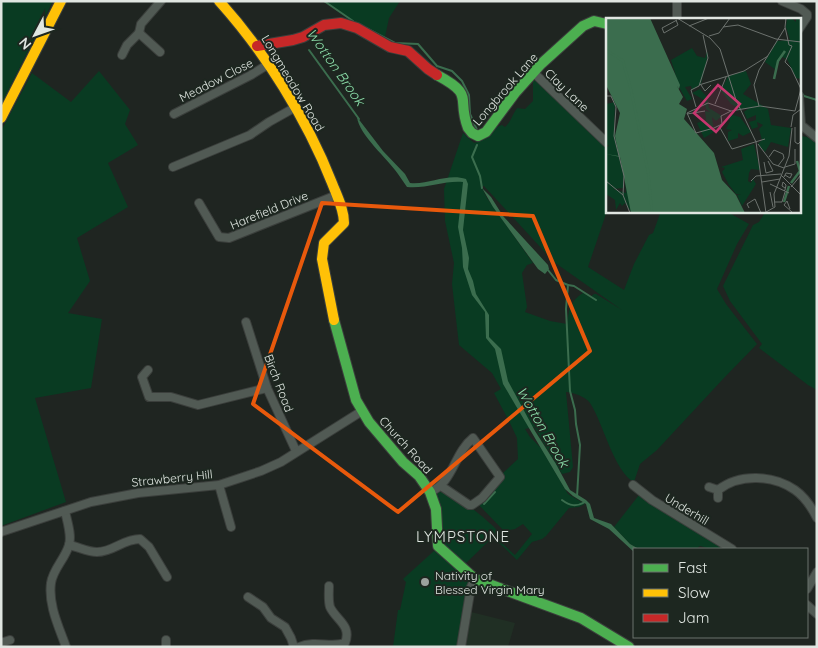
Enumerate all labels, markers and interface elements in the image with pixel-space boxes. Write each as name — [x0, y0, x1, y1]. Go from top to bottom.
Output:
north arrow — [10, 10, 60, 60]
inset map — [606, 18, 800, 212]
water label: Wotton Brook — [303, 25, 370, 110]
street label: Longmeadow Road — [258, 32, 328, 134]
text: N — [15, 34, 35, 53]
street label: Longbrook Lane — [469, 49, 541, 128]
street label: Meadow Close — [177, 55, 256, 105]
street label: Clay Lane — [542, 65, 592, 115]
street label: Harefield Drive — [228, 187, 310, 232]
street label: Birch Road — [261, 352, 297, 414]
water label: Wotton Brook — [513, 383, 574, 472]
street label: Church Road — [376, 413, 436, 477]
street label: Strawberry Hill — [131, 466, 213, 490]
street label: Underhill — [662, 490, 712, 528]
district label: LYMPSTONE — [416, 527, 510, 546]
legend — [633, 548, 808, 638]
text: Fast — [678, 558, 707, 577]
place label: Nativity of Blessed Virgin Mary — [435, 568, 545, 597]
marker: Nativity of Blessed Virgin Mary — [419, 576, 431, 588]
text: Slow — [678, 583, 710, 602]
text: Jam — [678, 608, 709, 627]

